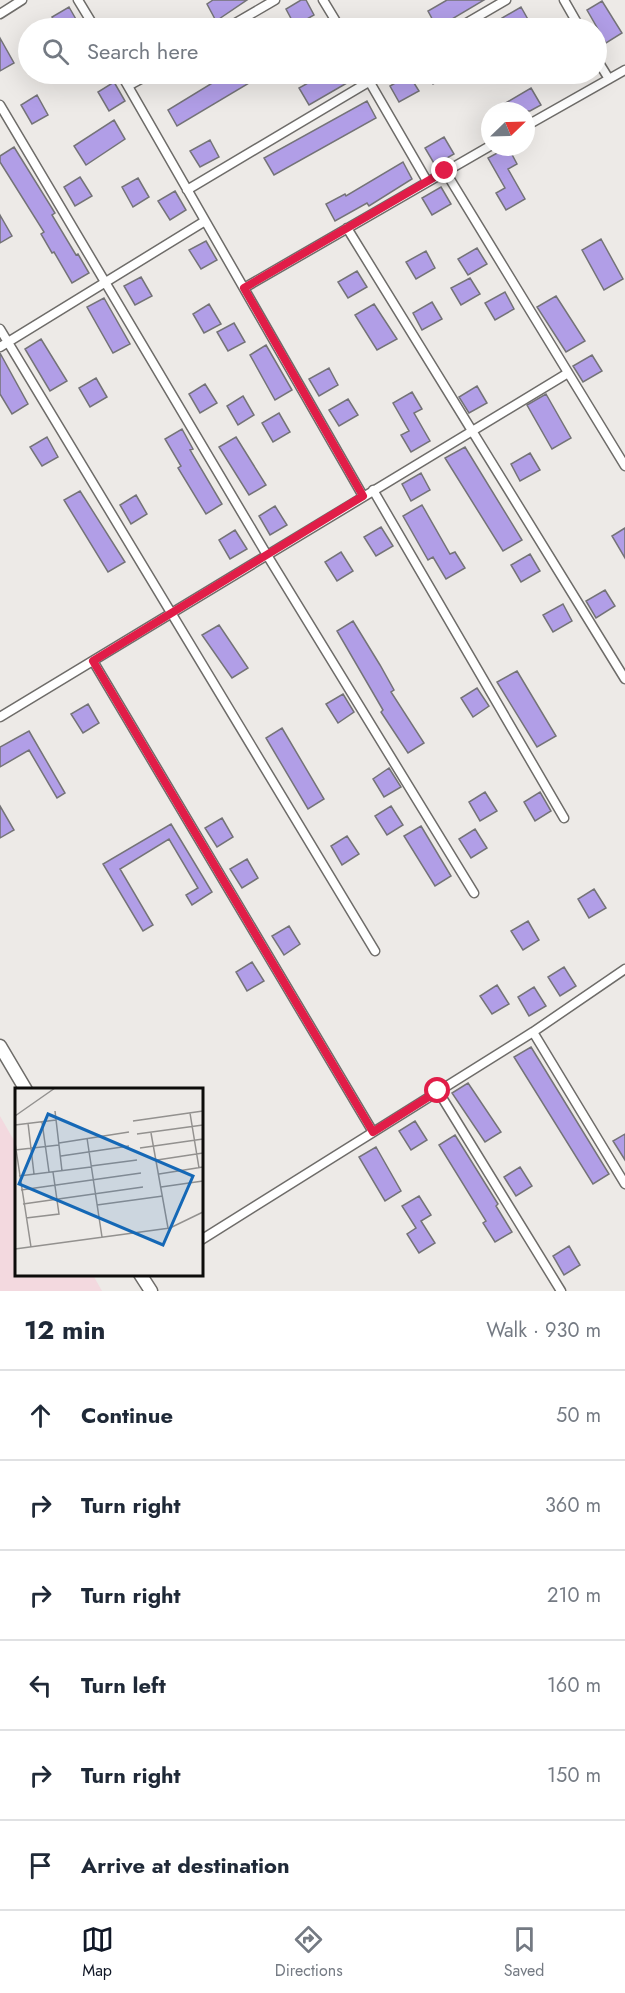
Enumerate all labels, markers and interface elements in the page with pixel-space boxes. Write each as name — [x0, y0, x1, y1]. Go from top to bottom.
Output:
search box — [18, 18, 607, 84]
icon: search — [39, 35, 72, 68]
text: Search here — [87, 35, 198, 67]
north arrow — [481, 102, 535, 156]
route end — [431, 157, 457, 183]
route start — [424, 1077, 450, 1103]
inset map — [15, 1088, 202, 1276]
text: 12 min — [24, 1311, 106, 1349]
text: Walk · 930 m — [486, 1316, 601, 1345]
icon: ahead — [24, 1399, 57, 1432]
text: Continue — [81, 1399, 173, 1431]
text: 50 m — [556, 1401, 601, 1430]
icon: right — [24, 1489, 57, 1522]
text: Turn right — [81, 1489, 181, 1521]
text: 360 m — [545, 1491, 601, 1520]
icon: right — [24, 1579, 57, 1612]
text: Turn right — [81, 1579, 181, 1611]
text: 210 m — [547, 1581, 601, 1610]
icon: left — [24, 1669, 57, 1702]
text: Turn left — [81, 1669, 166, 1701]
text: 160 m — [547, 1671, 601, 1700]
icon: right — [24, 1759, 57, 1792]
text: Turn right — [81, 1759, 181, 1791]
text: 150 m — [547, 1761, 601, 1790]
icon: arrive — [24, 1849, 57, 1882]
text: Arrive at destination — [81, 1849, 290, 1881]
tab: Map — [81, 1923, 114, 1982]
tab: Directions — [275, 1923, 343, 1982]
tab: Saved — [504, 1923, 544, 1982]

